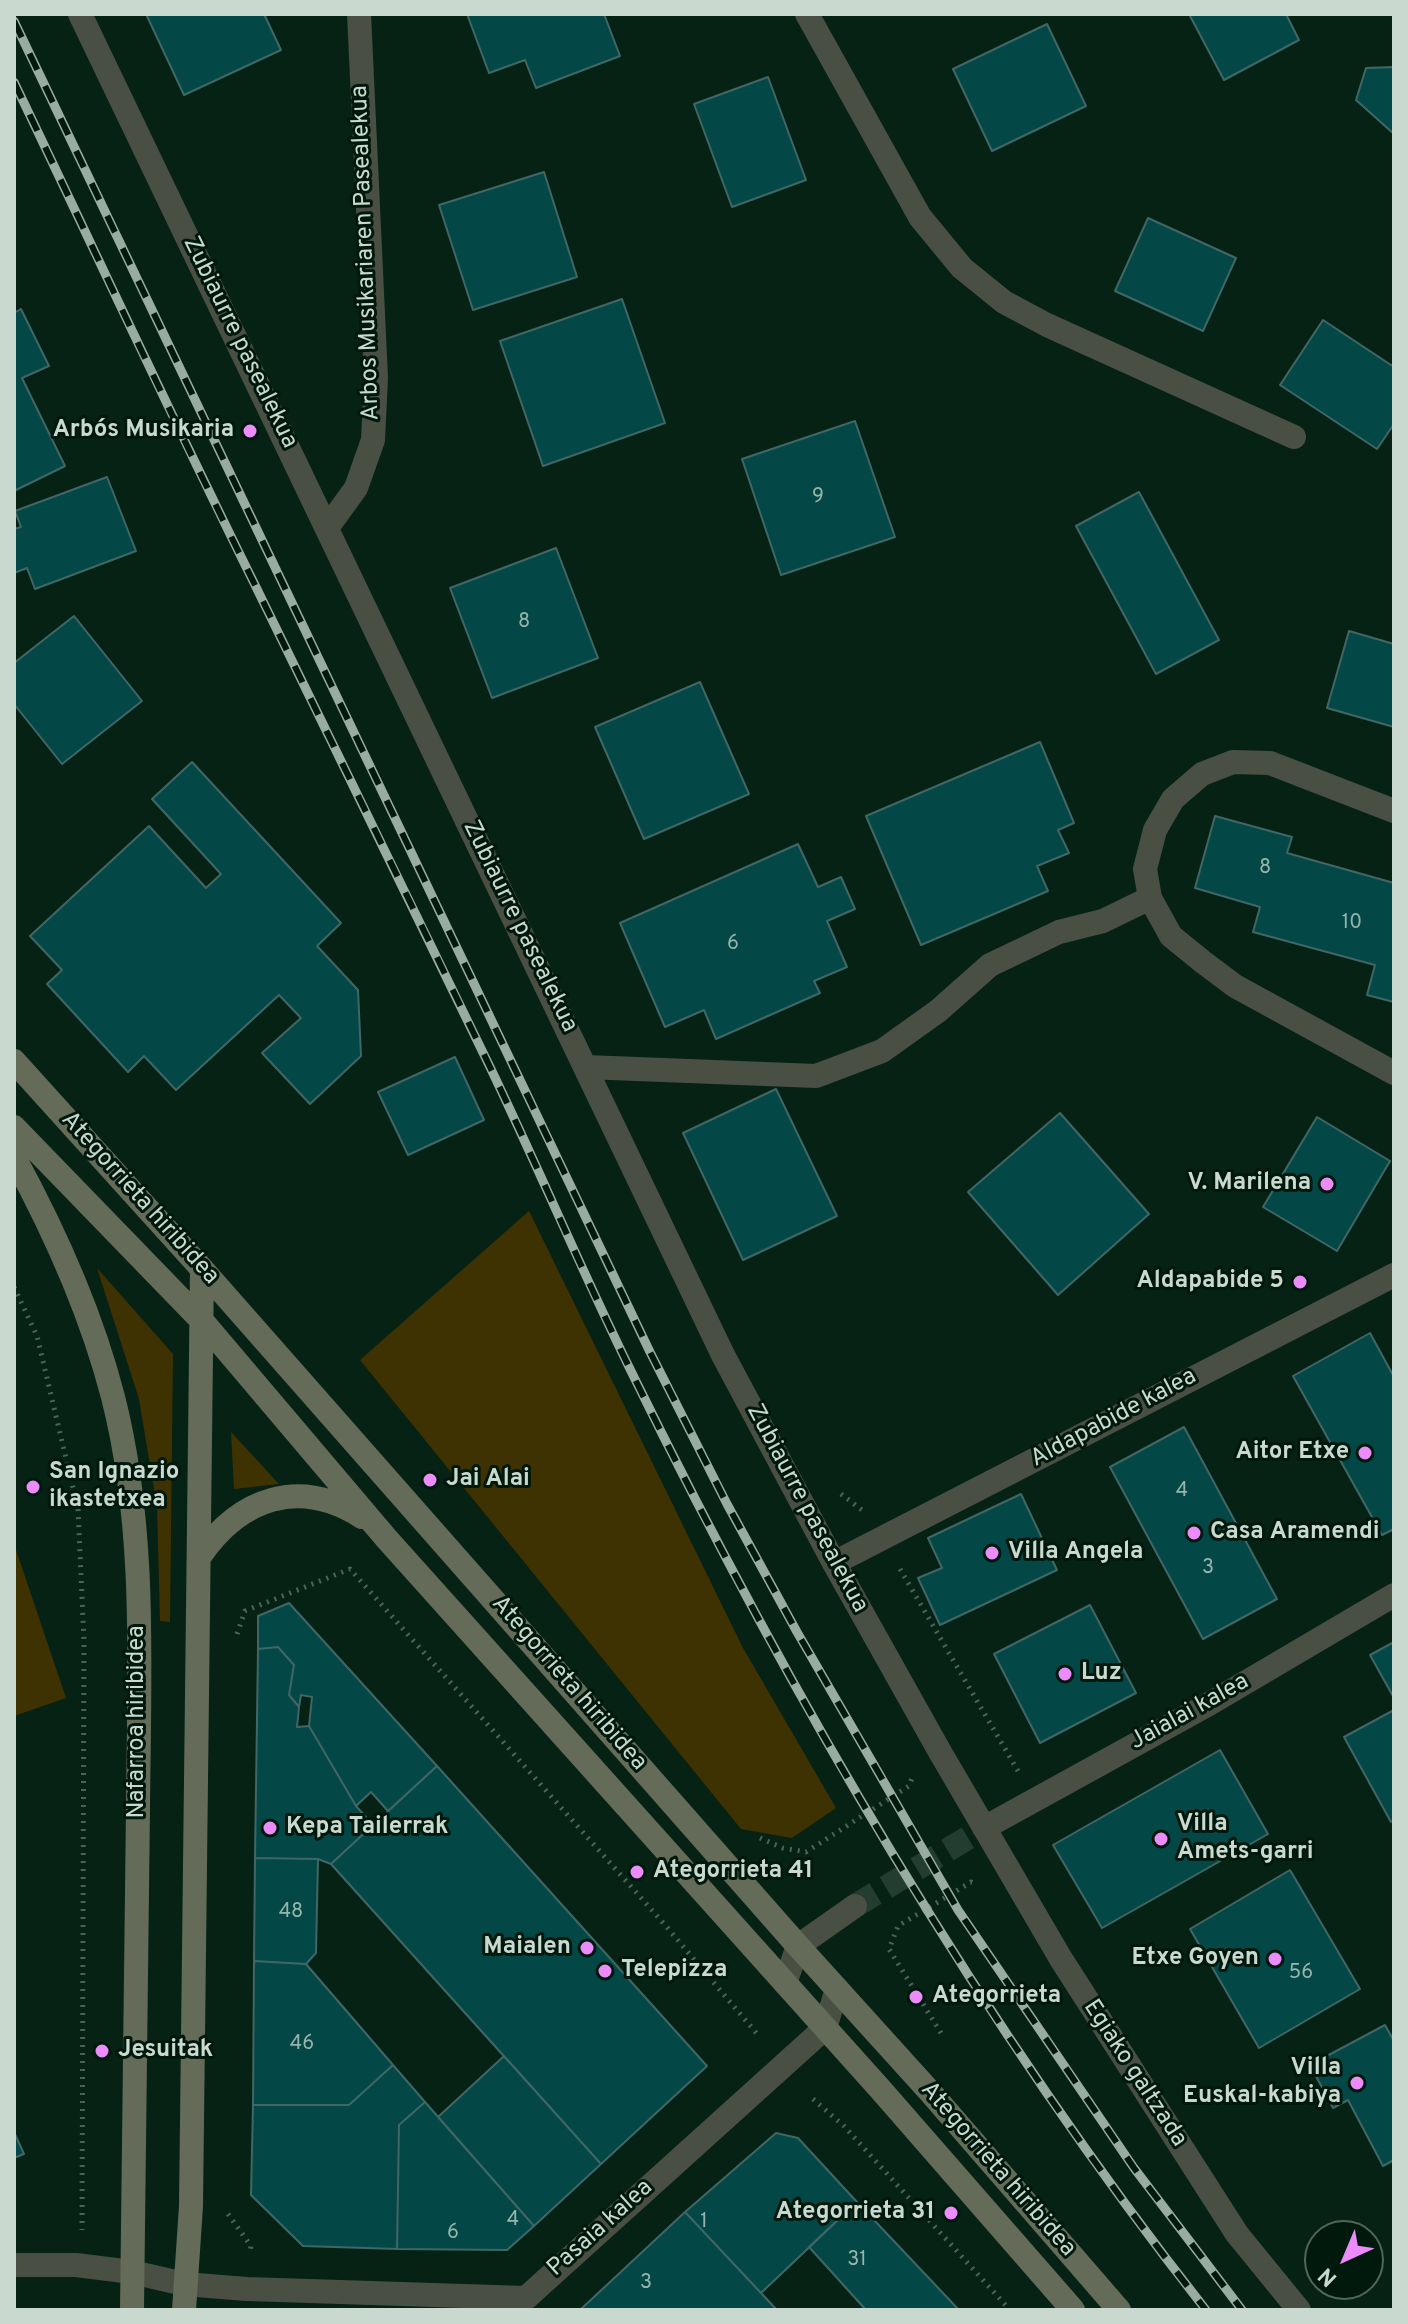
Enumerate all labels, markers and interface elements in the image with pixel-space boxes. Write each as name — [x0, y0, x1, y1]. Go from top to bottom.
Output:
street label: Arbos Musikariaren Pasealekua — [347, 85, 387, 421]
street label: Zubiaurre pasealekua — [175, 232, 303, 454]
place label: Arbós Musikaria — [53, 417, 234, 445]
marker: Arbós Musikaria — [241, 422, 259, 440]
house number: 9 — [812, 486, 824, 510]
house number: 8 — [518, 611, 530, 635]
street label: Zubiaurre pasealekua — [455, 816, 583, 1038]
house number: 8 — [1259, 857, 1271, 881]
house number: 10 — [1342, 912, 1362, 936]
house number: 6 — [727, 933, 739, 957]
street label: Ategorrieta hiribidea — [54, 1107, 224, 1291]
place label: V. Marilena — [1187, 1170, 1311, 1198]
marker: V. Marilena — [1318, 1175, 1336, 1193]
place label: Aldapabide 5 — [1137, 1268, 1284, 1296]
marker: Aldapabide 5 — [1291, 1273, 1309, 1291]
street label: Aldapabide kalea — [1026, 1363, 1202, 1475]
street label: Zubiaurre pasealekua — [739, 1400, 873, 1618]
place label: Aitor Etxe — [1236, 1439, 1349, 1467]
marker: Aitor Etxe — [1356, 1444, 1374, 1462]
place label: San Ignazio ikastetxea — [49, 1459, 179, 1515]
place label: Jai Alai — [446, 1466, 530, 1494]
marker: Jai Alai — [421, 1471, 439, 1489]
marker: San Ignazio ikastetxea — [24, 1478, 42, 1496]
house number: 4 — [1176, 1480, 1188, 1504]
place label: Casa Aramendi — [1210, 1519, 1380, 1547]
marker: Casa Aramendi — [1185, 1524, 1203, 1542]
place label: Villa Angela — [1008, 1539, 1143, 1567]
marker: Villa Angela — [983, 1544, 1001, 1562]
house number: 3 — [1202, 1557, 1214, 1581]
street label: Ategorrieta hiribidea — [484, 1591, 652, 1777]
street label: Nafarroa hiribidea — [124, 1625, 152, 1819]
place label: Luz — [1081, 1660, 1122, 1688]
marker: Luz — [1056, 1665, 1074, 1683]
street label: Jaialai kalea — [1125, 1669, 1255, 1757]
place label: Villa Amets-garri — [1177, 1811, 1313, 1867]
place label: Kepa Tailerrak — [286, 1814, 448, 1842]
marker: Kepa Tailerrak — [261, 1819, 279, 1837]
marker: Villa Amets-garri — [1152, 1830, 1170, 1848]
place label: Ategorrieta 41 — [653, 1858, 813, 1886]
marker: Ategorrieta 41 — [628, 1863, 646, 1881]
house number: 48 — [279, 1901, 303, 1925]
place label: Maialen — [483, 1934, 571, 1962]
marker: Maialen — [578, 1939, 596, 1957]
place label: Etxe Goyen — [1132, 1945, 1259, 1973]
marker: Etxe Goyen — [1266, 1950, 1284, 1968]
place label: Telepizza — [621, 1957, 727, 1985]
marker: Telepizza — [596, 1962, 614, 1980]
house number: 56 — [1289, 1962, 1313, 1986]
place label: Ategorrieta — [932, 1983, 1061, 2011]
marker: Ategorrieta — [907, 1988, 925, 2006]
street label: Egiako galtzada — [1076, 1995, 1192, 2153]
house number: 46 — [290, 2033, 314, 2057]
place label: Jesuitak — [118, 2037, 213, 2065]
marker: Jesuitak — [93, 2042, 111, 2060]
place label: Villa Euskal-kabiya — [1183, 2055, 1341, 2111]
marker: Villa Euskal-kabiya — [1348, 2074, 1366, 2092]
street label: Ategorrieta hiribidea — [913, 2077, 1081, 2263]
street label: Pasaia kalea — [542, 2174, 660, 2284]
place label: Ategorrieta 31 — [776, 2199, 935, 2227]
marker: Ategorrieta 31 — [942, 2204, 960, 2222]
house number: 4 — [507, 2209, 519, 2233]
house number: 1 — [700, 2211, 708, 2235]
north arrow — [1304, 2220, 1384, 2300]
house number: 6 — [447, 2222, 459, 2246]
house number: 31 — [847, 2249, 867, 2273]
text: N — [1313, 2261, 1343, 2291]
house number: 3 — [640, 2272, 652, 2296]

